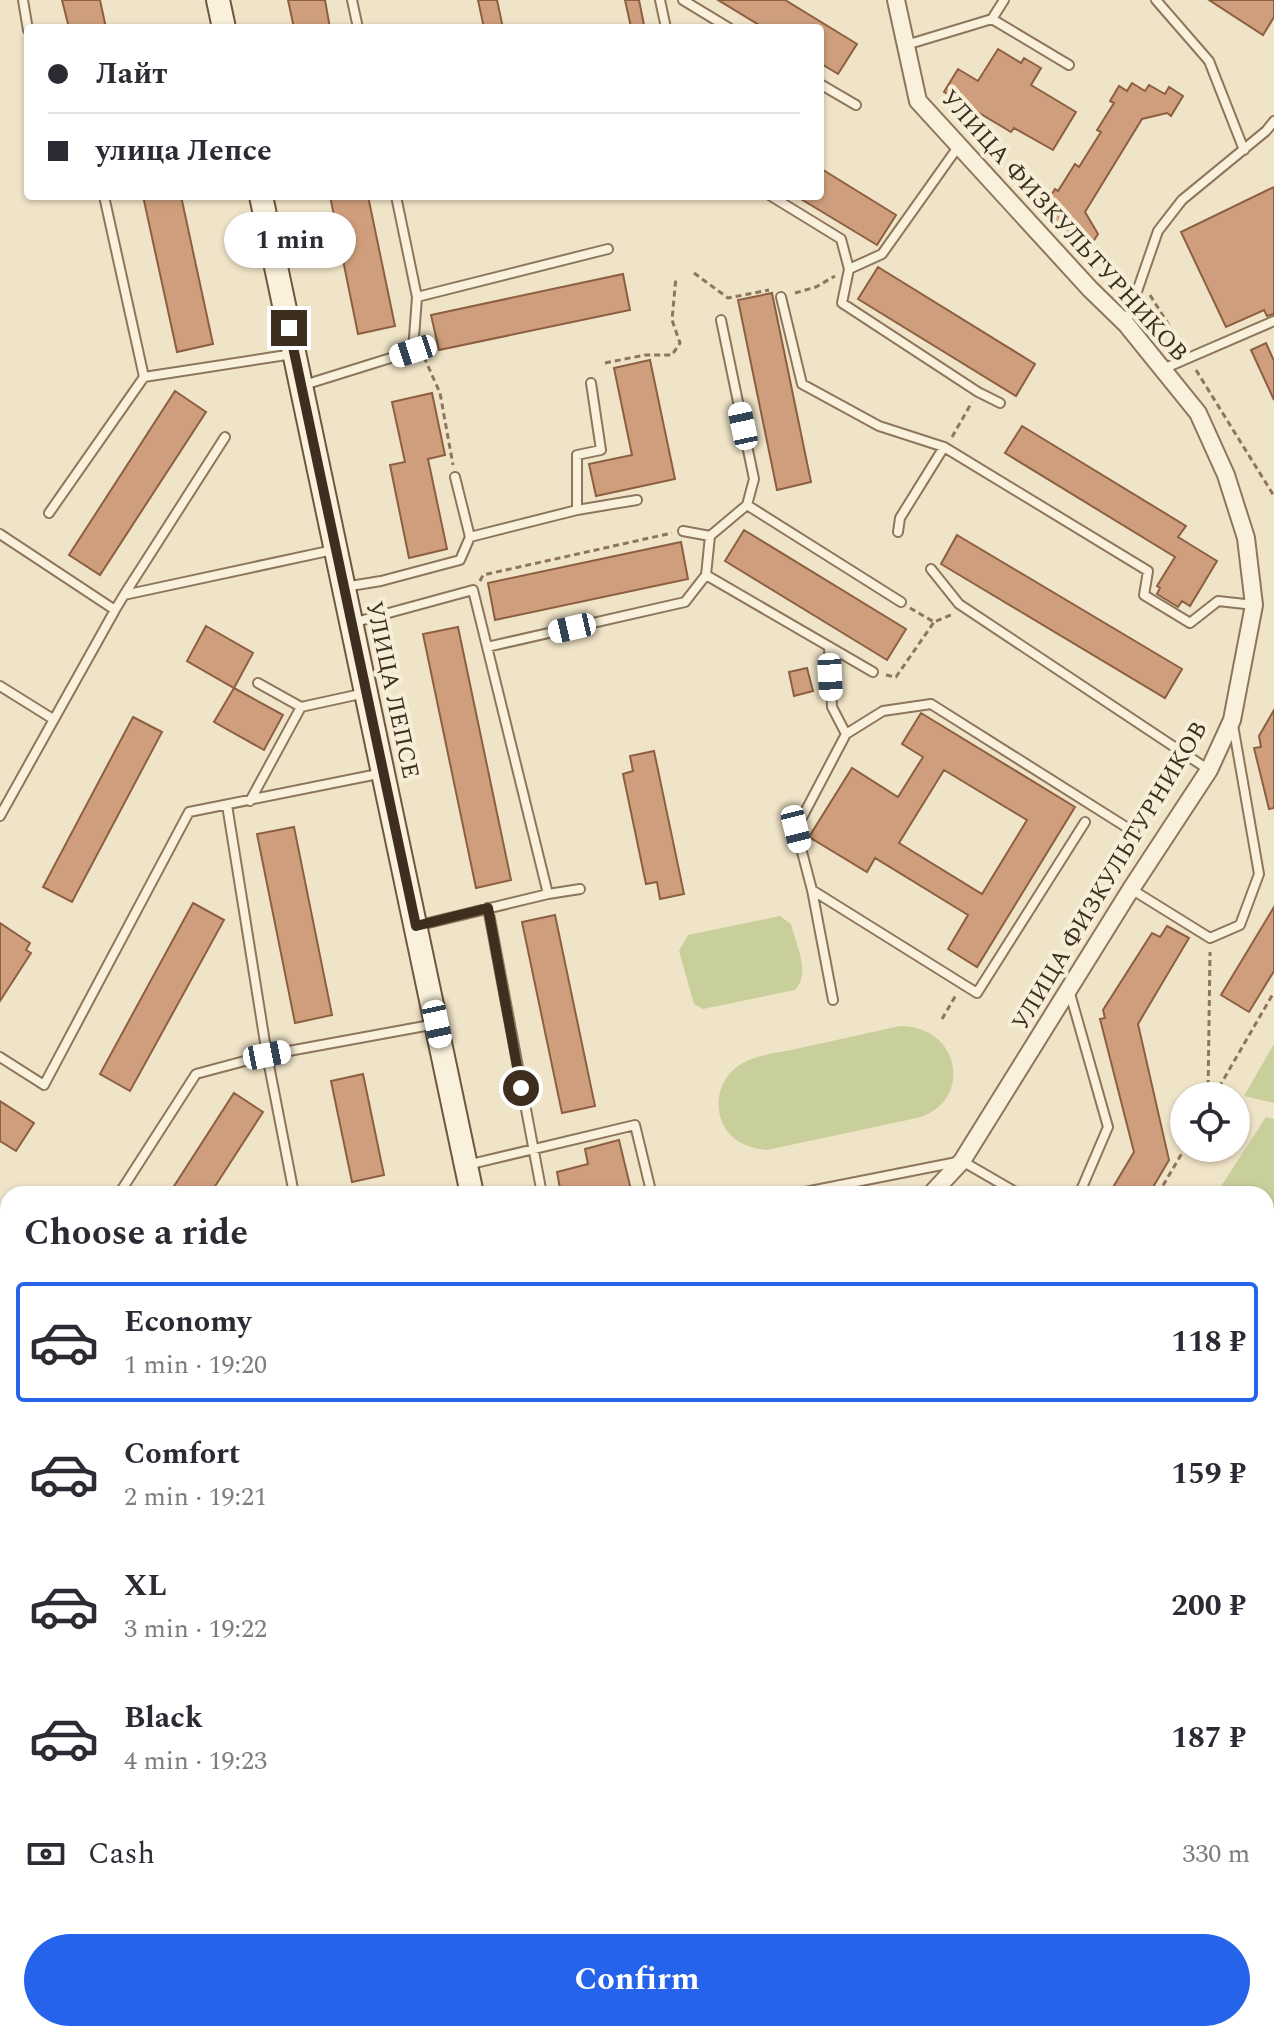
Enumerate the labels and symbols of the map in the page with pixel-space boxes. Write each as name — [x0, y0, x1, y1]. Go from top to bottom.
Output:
street label: УЛИЦА ФИЗКУЛЬТУРНИКОВ — [932, 82, 1196, 370]
callout: 1 min — [223, 212, 355, 268]
route end — [271, 310, 307, 346]
car — [386, 332, 440, 370]
car — [726, 400, 760, 452]
street label: УЛИЦА ЛЕПСЕ — [356, 598, 428, 782]
car — [546, 611, 598, 645]
car — [817, 652, 843, 702]
street label: УЛИЦА ФИЗКУЛЬТУРНИКОВ — [1003, 714, 1217, 1038]
car — [779, 803, 813, 855]
car — [420, 998, 454, 1050]
car — [241, 1039, 293, 1071]
route start — [503, 1070, 539, 1106]

